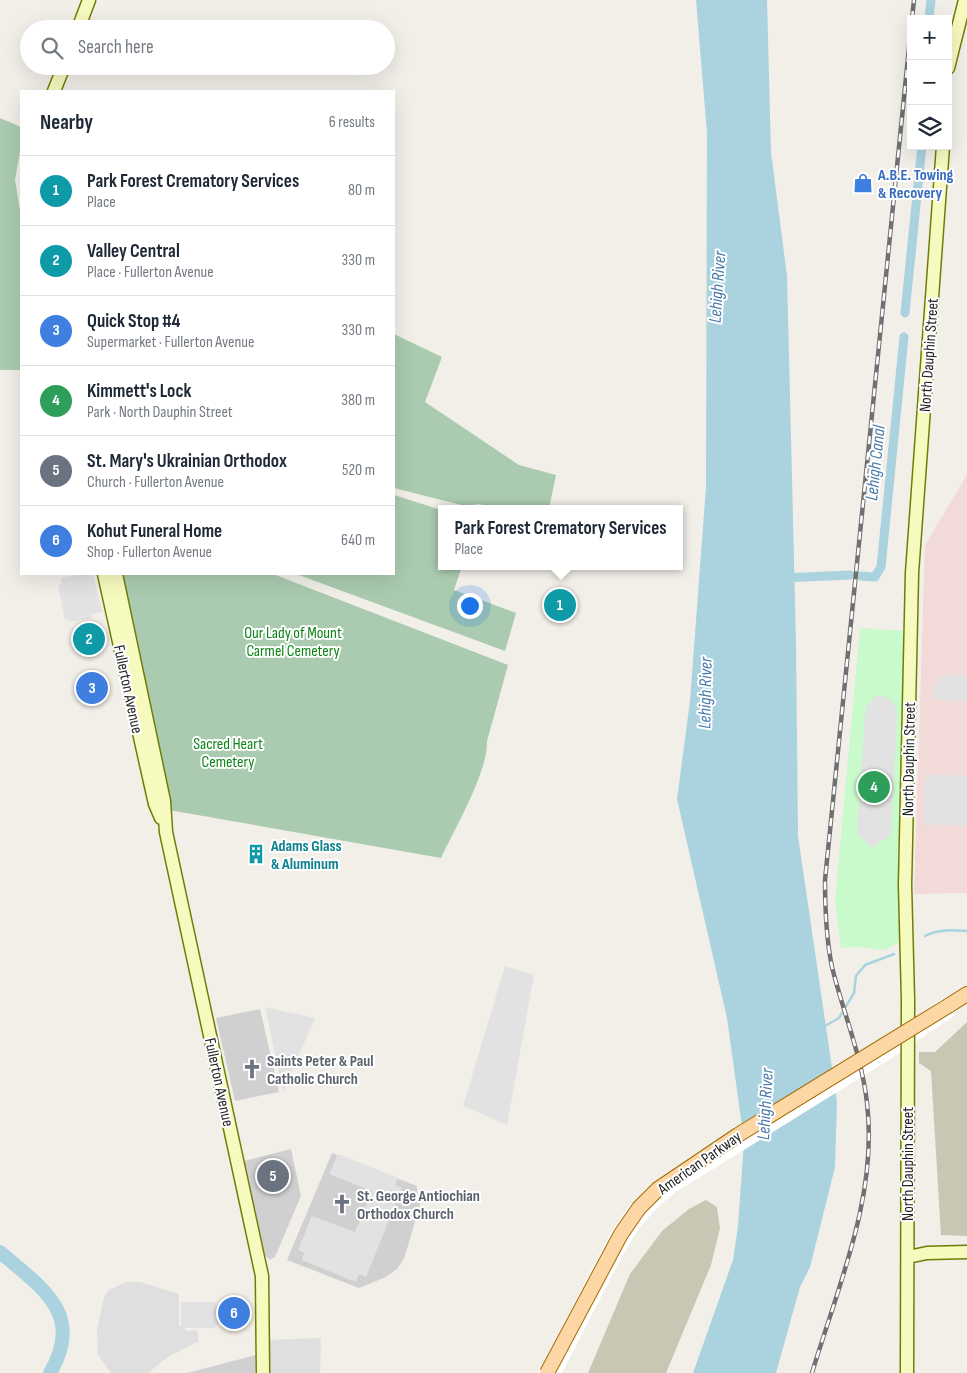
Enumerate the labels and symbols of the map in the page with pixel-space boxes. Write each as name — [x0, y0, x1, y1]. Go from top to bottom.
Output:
place label: A.B.E. Towing & Recovery — [877, 166, 954, 203]
shop icon: A.B.E. Towing & Recovery — [852, 172, 874, 194]
water label: Lehigh River — [705, 249, 731, 324]
street label: North Dauphin Street — [916, 297, 943, 413]
water label: Lehigh Canal — [861, 424, 890, 502]
pin: 1 — [544, 586, 576, 624]
your location — [457, 593, 483, 619]
pin: 2 — [73, 620, 105, 658]
park label: Our Lady of Mount Carmel Cemetery — [244, 624, 342, 661]
street label: Fullerton Avenue — [109, 643, 146, 735]
water label: Lehigh River — [694, 656, 717, 729]
pin: 3 — [76, 669, 108, 707]
street label: North Dauphin Street — [899, 702, 920, 816]
park label: Sacred Heart Cemetery — [193, 735, 263, 772]
pin: 4 — [858, 768, 890, 806]
place label: Adams Glass & Aluminum — [270, 837, 342, 874]
building icon: Adams Glass & Aluminum — [245, 843, 267, 865]
street label: Fullerton Avenue — [200, 1036, 237, 1128]
place label: Saints Peter & Paul Catholic Church — [267, 1052, 373, 1089]
church icon: Saints Peter & Paul Catholic Church — [241, 1058, 263, 1080]
water label: Lehigh River — [753, 1067, 778, 1141]
street label: North Dauphin Street — [899, 1107, 918, 1221]
street label: American Parkway — [654, 1127, 745, 1200]
pin: 5 — [257, 1157, 289, 1195]
place label: St. George Antiochian Orthodox Church — [357, 1187, 480, 1224]
church icon: St. George Antiochian Orthodox Church — [331, 1193, 353, 1215]
pin: 6 — [218, 1294, 250, 1332]

